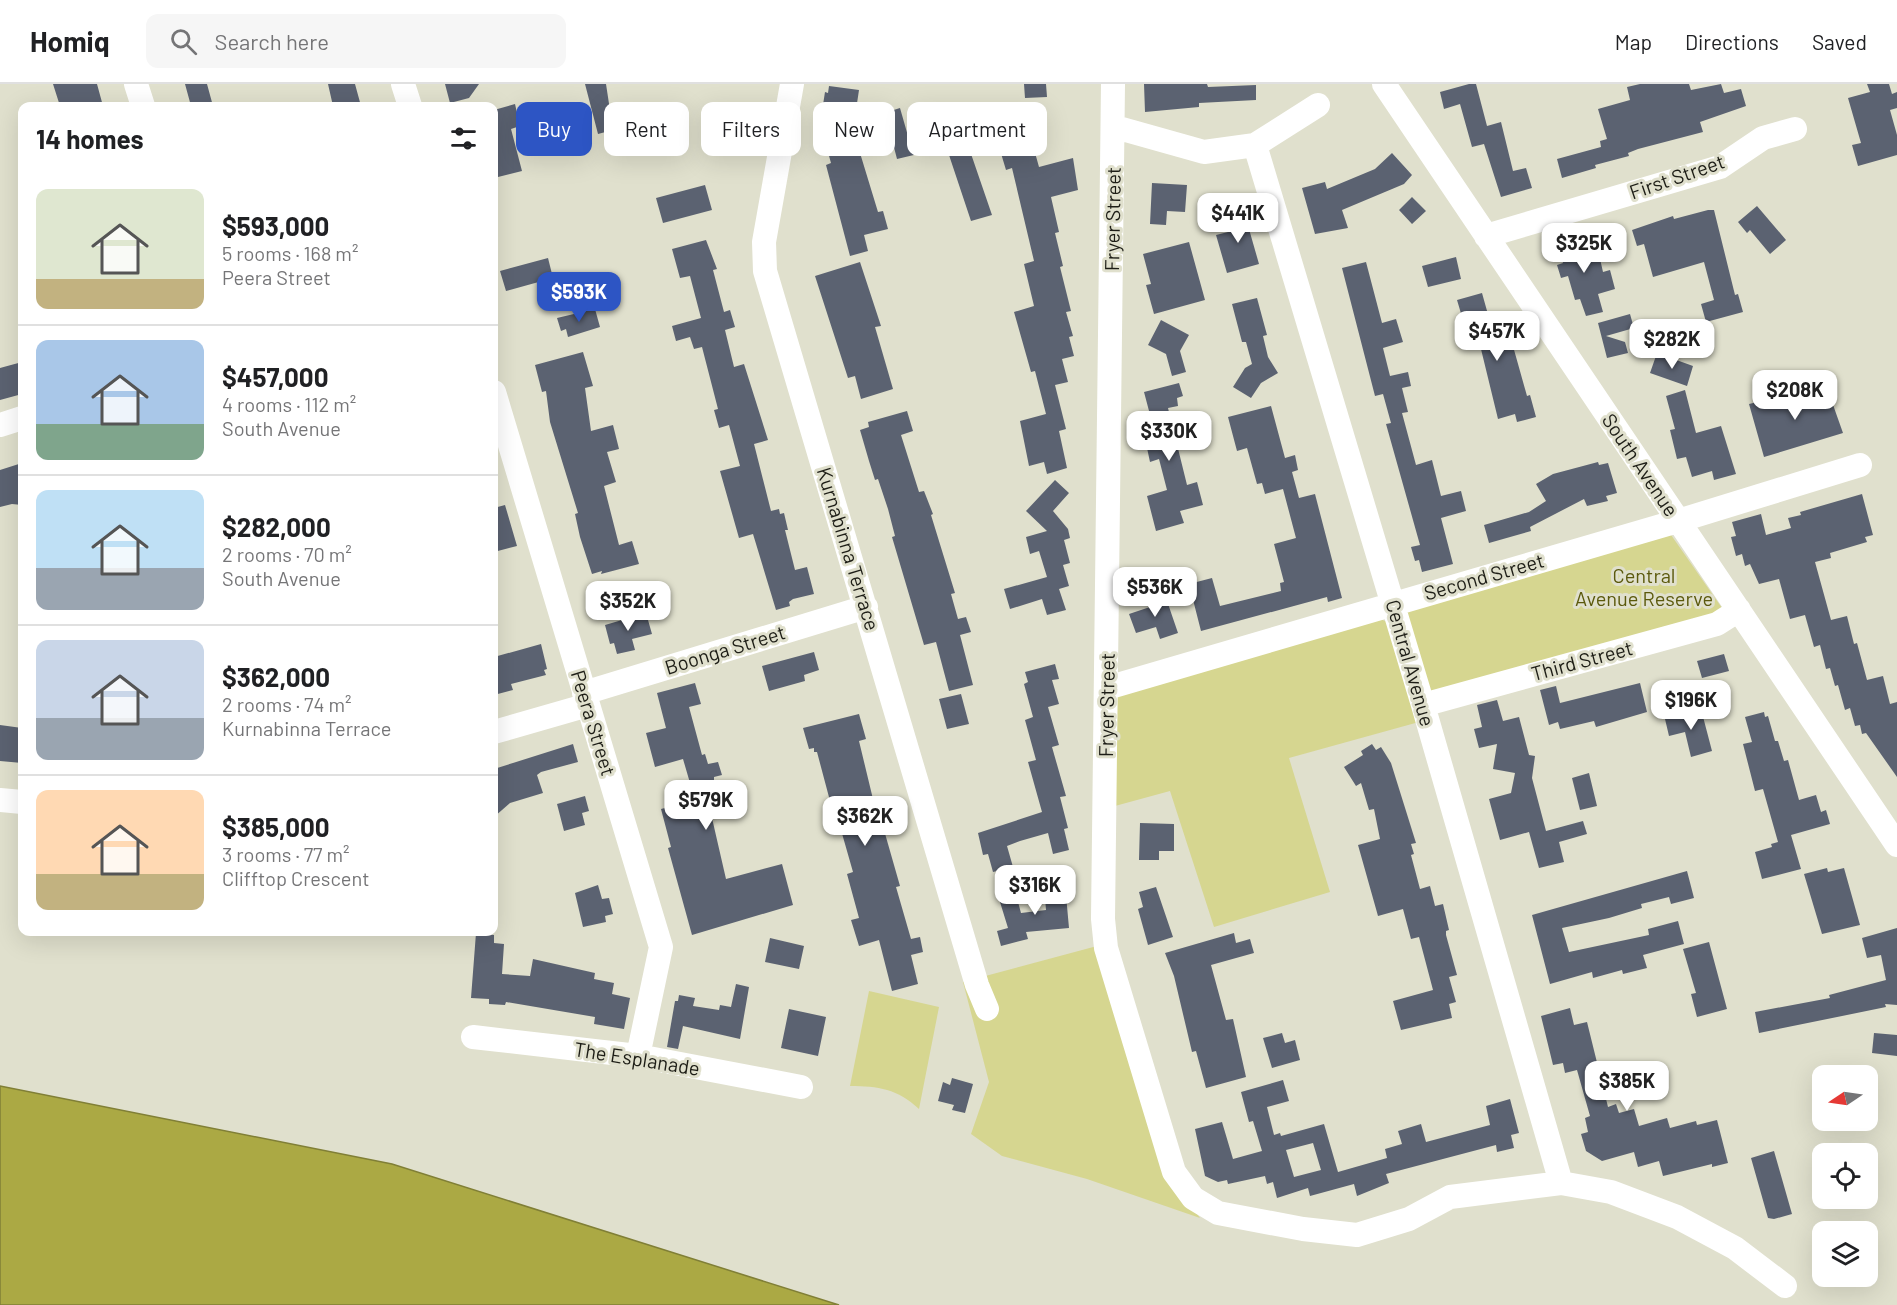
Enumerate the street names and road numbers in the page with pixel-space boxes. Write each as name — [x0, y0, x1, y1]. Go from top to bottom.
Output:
street label: First Street — [1626, 149, 1727, 204]
street label: Fryer Street — [1099, 167, 1125, 271]
street label: South Avenue — [1598, 408, 1684, 520]
street label: Kurnabinna Terrace — [813, 464, 885, 633]
street label: Second Street — [1421, 547, 1547, 605]
street label: Central Avenue — [1381, 597, 1440, 729]
street label: Boonga Street — [662, 619, 788, 679]
street label: Third Street — [1528, 635, 1635, 685]
street label: Fryer Street — [1093, 653, 1119, 757]
street label: Peera Street — [567, 667, 621, 778]
street label: The Esplanade — [573, 1036, 702, 1080]

